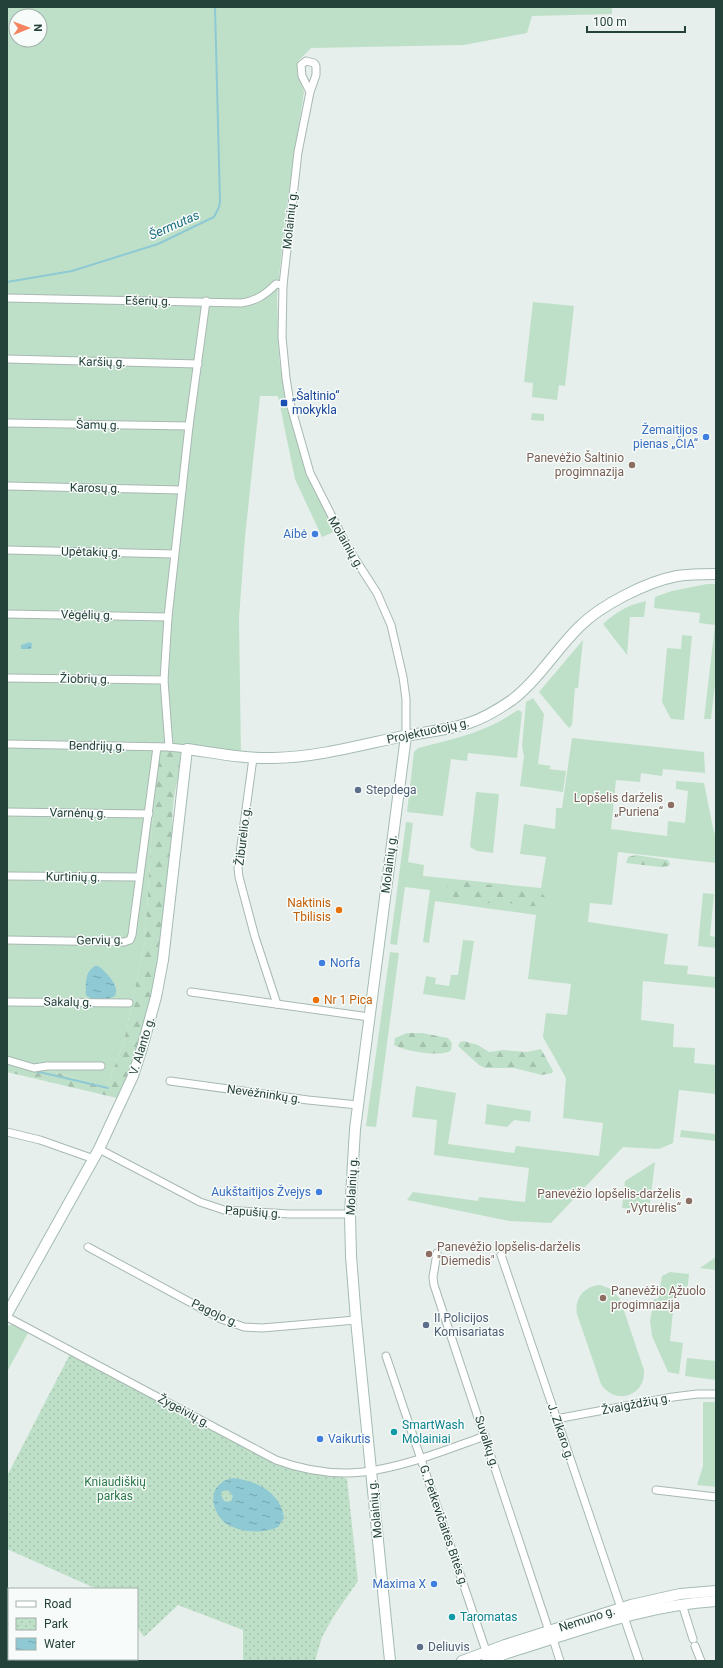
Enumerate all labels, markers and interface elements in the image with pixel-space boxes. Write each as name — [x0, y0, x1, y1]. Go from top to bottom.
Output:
north arrow — [8, 8, 48, 48]
scale bar — [587, 8, 685, 34]
text: 100 m — [593, 15, 627, 29]
text: N — [31, 24, 44, 32]
street label: Molainių g. — [280, 190, 300, 250]
water label: Šermutas — [146, 207, 202, 243]
street label: Ešerių g. — [125, 294, 171, 308]
street label: Karšių g. — [79, 355, 125, 369]
place label: „Šaltinio“ mokykla — [292, 388, 340, 417]
marker: „Šaltinio“ mokykla — [279, 398, 289, 408]
street label: Šamų g. — [76, 417, 120, 432]
place label: Žemaitijos pienas „ČIA“ — [633, 422, 699, 451]
marker: Žemaitijos pienas „ČIA“ — [701, 432, 711, 442]
place label: Panevėžio Šaltinio progimnazija — [526, 450, 624, 479]
marker: Panevėžio Šaltinio progimnazija — [627, 460, 637, 470]
street label: Karosų g. — [70, 481, 120, 495]
street label: Molainių g. — [325, 514, 367, 572]
place label: Aibė — [283, 527, 307, 541]
marker: Aibė — [310, 529, 320, 539]
street label: Upėtakių g. — [61, 544, 121, 560]
street label: Vėgėlių g. — [61, 608, 113, 622]
street label: Žiobrių g. — [60, 671, 110, 686]
street label: Projektuotojų g. — [385, 715, 471, 747]
street label: Bendrijų g. — [69, 739, 125, 753]
place label: Stepdega — [366, 783, 417, 797]
marker: Stepdega — [353, 785, 363, 795]
place label: Lopšelis darželis „Puriena“ — [574, 791, 664, 819]
marker: Lopšelis darželis „Puriena“ — [666, 800, 676, 810]
street label: Varnėnų g. — [49, 806, 107, 820]
street label: Žiburėlio g. — [231, 806, 254, 866]
street label: Molainių g. — [378, 834, 400, 894]
street label: Kurtinių g. — [46, 870, 100, 884]
place label: Naktinis Tbilisis — [287, 896, 331, 924]
marker: Naktinis Tbilisis — [334, 905, 344, 915]
street label: Gervių g. — [76, 933, 124, 947]
place label: Norfa — [330, 956, 360, 970]
marker: Norfa — [317, 958, 327, 968]
place label: Nr 1 Pica — [324, 993, 373, 1007]
street label: Sakalų g. — [44, 995, 92, 1009]
marker: Nr 1 Pica — [311, 995, 321, 1005]
street label: V. Alanto g. — [127, 1015, 157, 1077]
street label: Nevėžninkų g. — [226, 1082, 302, 1106]
street label: Molainių g. — [343, 1156, 361, 1216]
place label: Aukštaitijos Žvejys — [211, 1184, 311, 1199]
marker: Aukštaitijos Žvejys — [314, 1187, 324, 1197]
place label: Panevėžio lopšelis-darželis „Vyturėlis“ — [537, 1187, 682, 1215]
marker: Panevėžio lopšelis-darželis „Vyturėlis“ — [684, 1196, 694, 1206]
street label: Papušių g. — [225, 1203, 281, 1221]
place label: Panevėžio lopšelis-darželis "Diemedis" — [437, 1240, 581, 1268]
marker: Panevėžio lopšelis-darželis "Diemedis" — [424, 1249, 434, 1259]
place label: Panevėžio Ąžuolo progimnazija — [611, 1284, 706, 1312]
marker: Panevėžio Ąžuolo progimnazija — [598, 1293, 608, 1303]
street label: Pagojo g. — [189, 1296, 241, 1330]
place label: II Policijos Komisariatas — [434, 1311, 505, 1339]
marker: II Policijos Komisariatas — [421, 1320, 431, 1330]
street label: Žvaigždžių g. — [600, 1389, 672, 1418]
street label: Žygeivių g. — [156, 1391, 213, 1431]
street label: J. Zikaro g. — [545, 1402, 577, 1462]
street label: Suvalkų g. — [472, 1414, 502, 1470]
place label: SmartWash Molainiai — [402, 1418, 464, 1446]
marker: SmartWash Molainiai — [389, 1427, 399, 1437]
place label: Vaikutis — [328, 1432, 371, 1446]
marker: Vaikutis — [315, 1434, 325, 1444]
street label: G. Petkevičaitės Bitės g. — [417, 1463, 471, 1589]
park label: Kniaudiškių parkas — [84, 1475, 146, 1503]
street label: Molainių g. — [365, 1479, 385, 1539]
place label: Maxima X — [373, 1577, 426, 1591]
marker: Maxima X — [429, 1579, 439, 1589]
legend — [8, 1588, 138, 1660]
text: Road — [44, 1597, 72, 1611]
street label: Nemuno g. — [557, 1603, 617, 1635]
place label: Taromatas — [460, 1610, 518, 1624]
marker: Taromatas — [447, 1612, 457, 1622]
text: Park — [44, 1617, 69, 1631]
text: Water — [44, 1637, 75, 1651]
place label: Deliuvis — [428, 1640, 470, 1654]
marker: Deliuvis — [415, 1642, 425, 1652]

